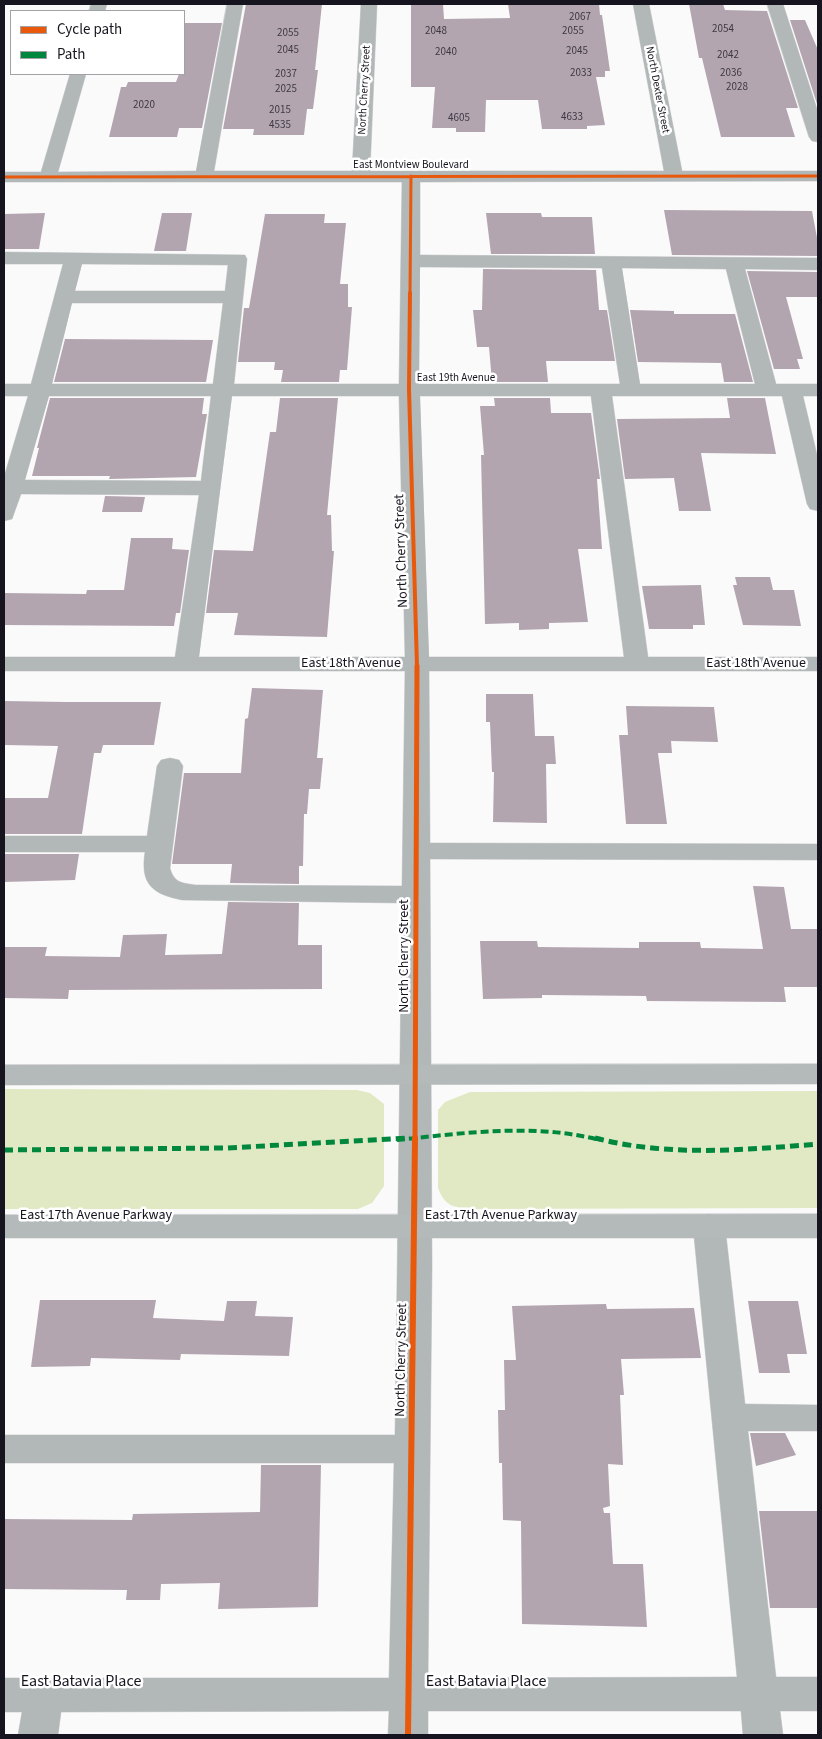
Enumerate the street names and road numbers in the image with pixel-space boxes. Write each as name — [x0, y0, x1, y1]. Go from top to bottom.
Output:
street label: North Cherry Street — [356, 45, 374, 135]
street label: North Dexter Street — [642, 45, 672, 135]
street label: East Montview Boulevard — [353, 159, 469, 173]
street label: East 19th Avenue — [417, 372, 495, 386]
street label: North Cherry Street — [392, 494, 412, 608]
street label: East 18th Avenue — [301, 656, 401, 672]
street label: East 18th Avenue — [706, 656, 806, 672]
street label: North Cherry Street — [397, 899, 413, 1013]
street label: East 17th Avenue Parkway — [20, 1208, 172, 1224]
street label: East 17th Avenue Parkway — [425, 1208, 577, 1224]
street label: North Cherry Street — [393, 1303, 411, 1417]
street label: East Batavia Place — [21, 1672, 141, 1692]
street label: East Batavia Place — [426, 1672, 546, 1692]

